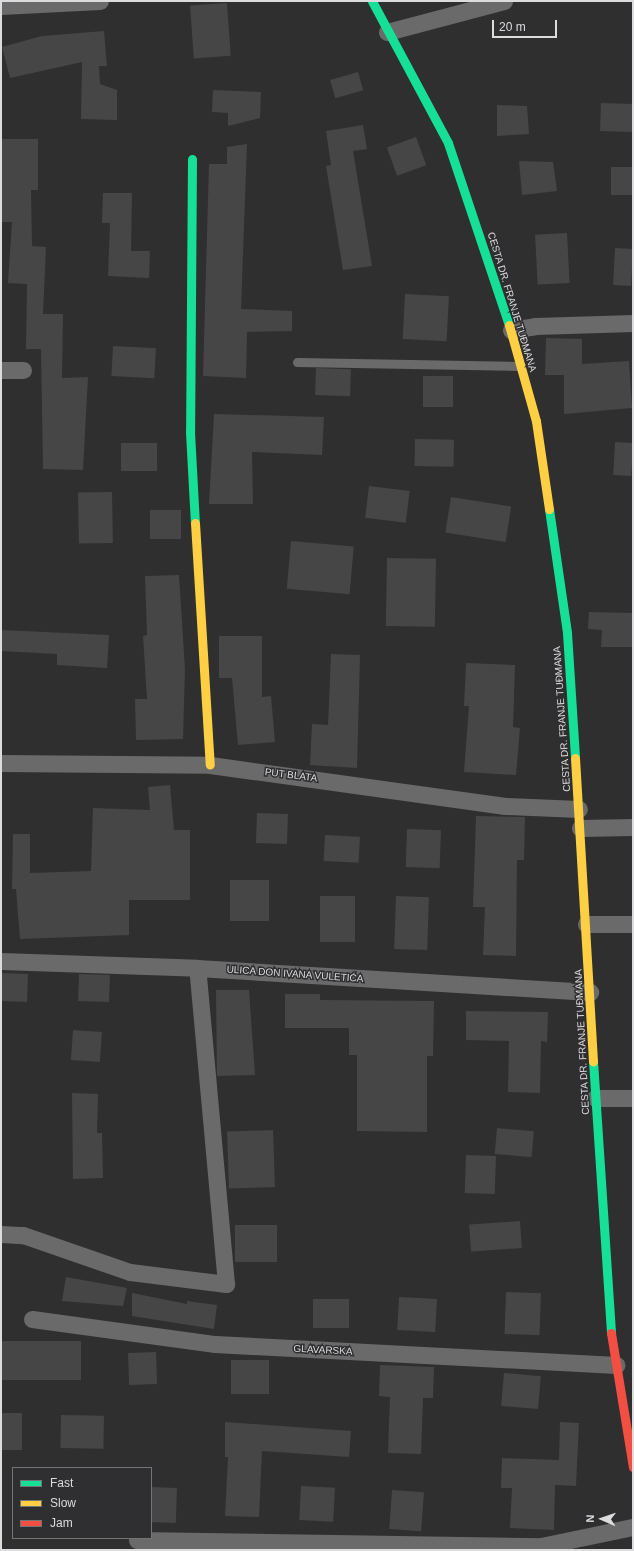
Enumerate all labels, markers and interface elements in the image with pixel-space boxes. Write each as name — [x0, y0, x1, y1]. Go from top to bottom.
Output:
scale bar — [494, 12, 559, 38]
text: 20 m — [499, 20, 526, 34]
street label: CESTA DR. FRANJE TUĐMANA — [485, 230, 539, 374]
street label: CESTA DR. FRANJE TUĐMANA — [551, 646, 573, 792]
street label: PUT BLATA — [264, 766, 318, 784]
street label: ULICA DON IVANA VULETIĆA — [226, 963, 364, 985]
street label: CESTA DR. FRANJE TUĐMANA — [572, 969, 592, 1115]
street label: GLAVARSKA — [293, 1342, 353, 1358]
legend — [12, 1467, 152, 1539]
text: Fast — [50, 1476, 73, 1490]
text: Slow — [50, 1496, 76, 1510]
north arrow — [582, 1499, 622, 1539]
text: N — [584, 1514, 596, 1523]
text: Jam — [50, 1516, 73, 1530]

